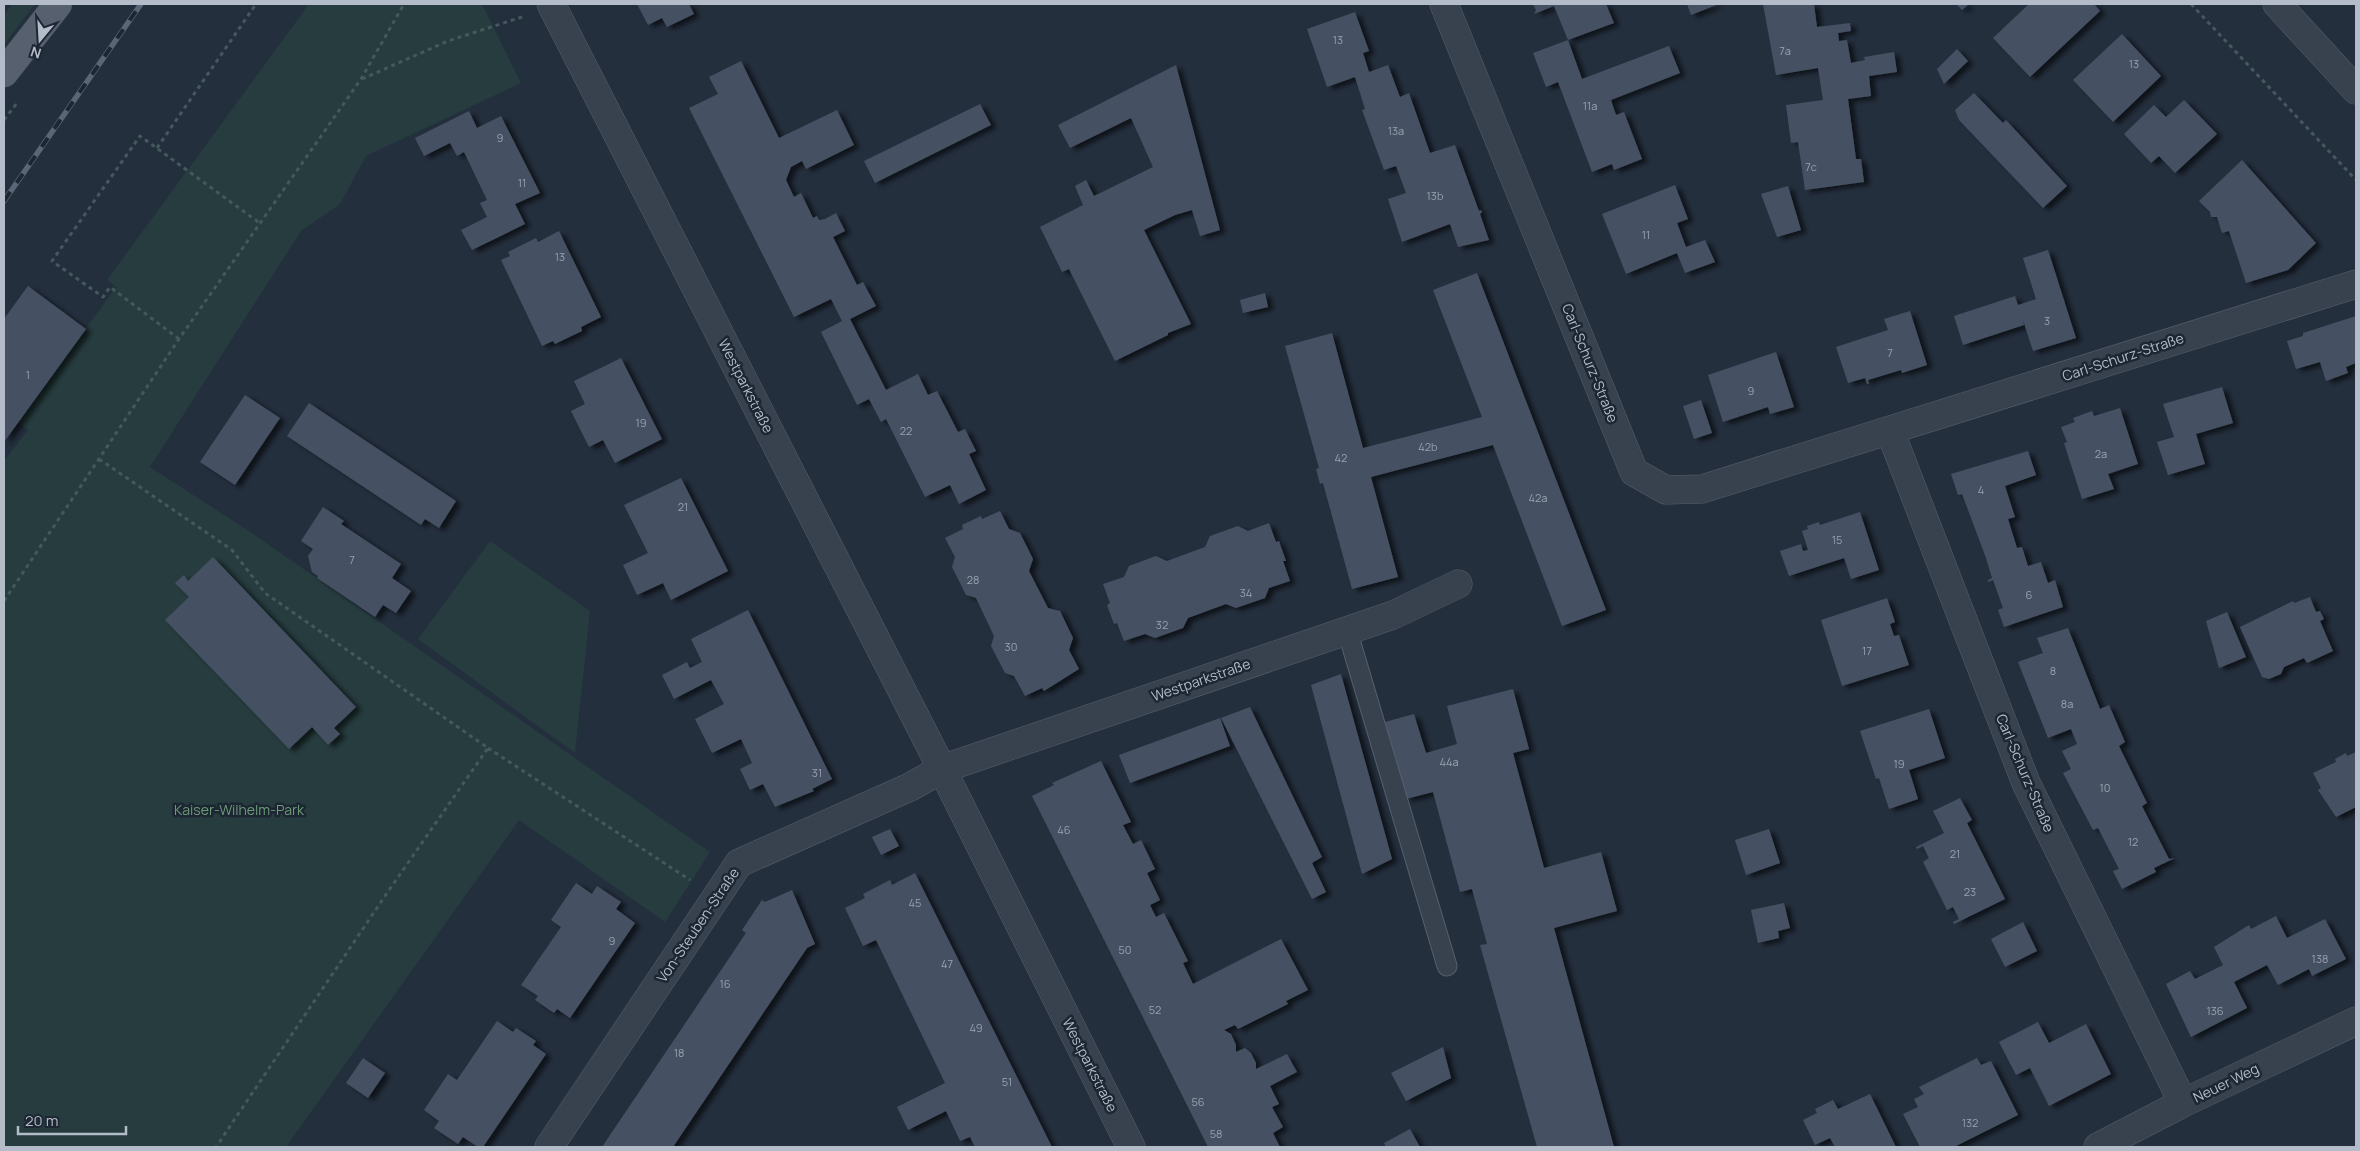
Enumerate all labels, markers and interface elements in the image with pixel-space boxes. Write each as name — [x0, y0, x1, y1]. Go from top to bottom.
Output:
north arrow — [15, 15, 65, 65]
house number: 13 — [1333, 32, 1343, 47]
text: N — [28, 42, 44, 63]
house number: 7a — [1779, 43, 1791, 58]
house number: 13 — [2129, 56, 2139, 71]
house number: 11a — [1583, 98, 1597, 113]
house number: 13a — [1388, 123, 1404, 138]
house number: 9 — [497, 130, 504, 145]
house number: 7c — [1805, 159, 1817, 174]
house number: 11 — [518, 175, 526, 190]
house number: 13b — [1427, 188, 1444, 203]
house number: 11 — [1642, 227, 1650, 242]
house number: 13 — [555, 249, 565, 264]
street label: Carl-Schurz-Straße — [1558, 301, 1623, 425]
house number: 3 — [2044, 313, 2050, 328]
street label: Carl-Schurz-Straße — [2060, 328, 2186, 385]
street label: Westparkstraße — [715, 335, 778, 436]
house number: 7 — [1887, 345, 1893, 360]
house number: 1 — [26, 367, 30, 382]
house number: 9 — [1748, 383, 1755, 398]
house number: 19 — [635, 415, 647, 430]
house number: 22 — [900, 423, 912, 438]
house number: 42b — [1418, 439, 1438, 454]
house number: 2a — [2095, 446, 2107, 461]
house number: 42 — [1335, 450, 1347, 465]
house number: 4 — [1978, 482, 1984, 497]
house number: 42a — [1529, 490, 1547, 505]
house number: 21 — [678, 499, 688, 514]
house number: 15 — [1832, 532, 1842, 547]
house number: 7 — [349, 552, 355, 567]
house number: 28 — [967, 572, 979, 587]
house number: 34 — [1240, 585, 1252, 600]
house number: 6 — [2026, 587, 2033, 602]
house number: 32 — [1156, 617, 1168, 632]
house number: 30 — [1005, 639, 1017, 654]
house number: 17 — [1862, 643, 1872, 658]
street label: Westparkstraße — [1149, 654, 1253, 705]
house number: 8 — [2050, 663, 2056, 678]
house number: 8a — [2061, 696, 2073, 711]
street label: Carl-Schurz-Straße — [1992, 711, 2059, 835]
house number: 44a — [1439, 754, 1459, 769]
house number: 19 — [1893, 756, 1905, 771]
house number: 31 — [812, 765, 822, 780]
house number: 10 — [2099, 780, 2111, 795]
park label: Kaiser-Wilhelm-Park — [174, 800, 305, 819]
house number: 46 — [1057, 822, 1071, 837]
house number: 12 — [2128, 834, 2138, 849]
house number: 21 — [1950, 846, 1960, 861]
street label: Von-Steuben-Straße — [652, 864, 743, 986]
house number: 23 — [1964, 884, 1976, 899]
house number: 45 — [909, 895, 921, 910]
house number: 9 — [609, 933, 616, 948]
house number: 50 — [1118, 942, 1132, 957]
house number: 138 — [2312, 951, 2328, 966]
house number: 47 — [941, 956, 953, 971]
house number: 16 — [719, 976, 731, 991]
house number: 52 — [1149, 1002, 1161, 1017]
house number: 136 — [2206, 1003, 2224, 1018]
street label: Westparkstraße — [1059, 1014, 1122, 1115]
house number: 49 — [969, 1020, 983, 1035]
house number: 18 — [674, 1045, 684, 1060]
street label: Neuer Weg — [2190, 1058, 2262, 1107]
house number: 51 — [1002, 1074, 1012, 1089]
house number: 56 — [1191, 1094, 1205, 1109]
scale bar — [18, 1104, 125, 1136]
text: 20 m — [25, 1110, 58, 1131]
house number: 132 — [1962, 1115, 1978, 1130]
house number: 58 — [1210, 1126, 1222, 1141]

